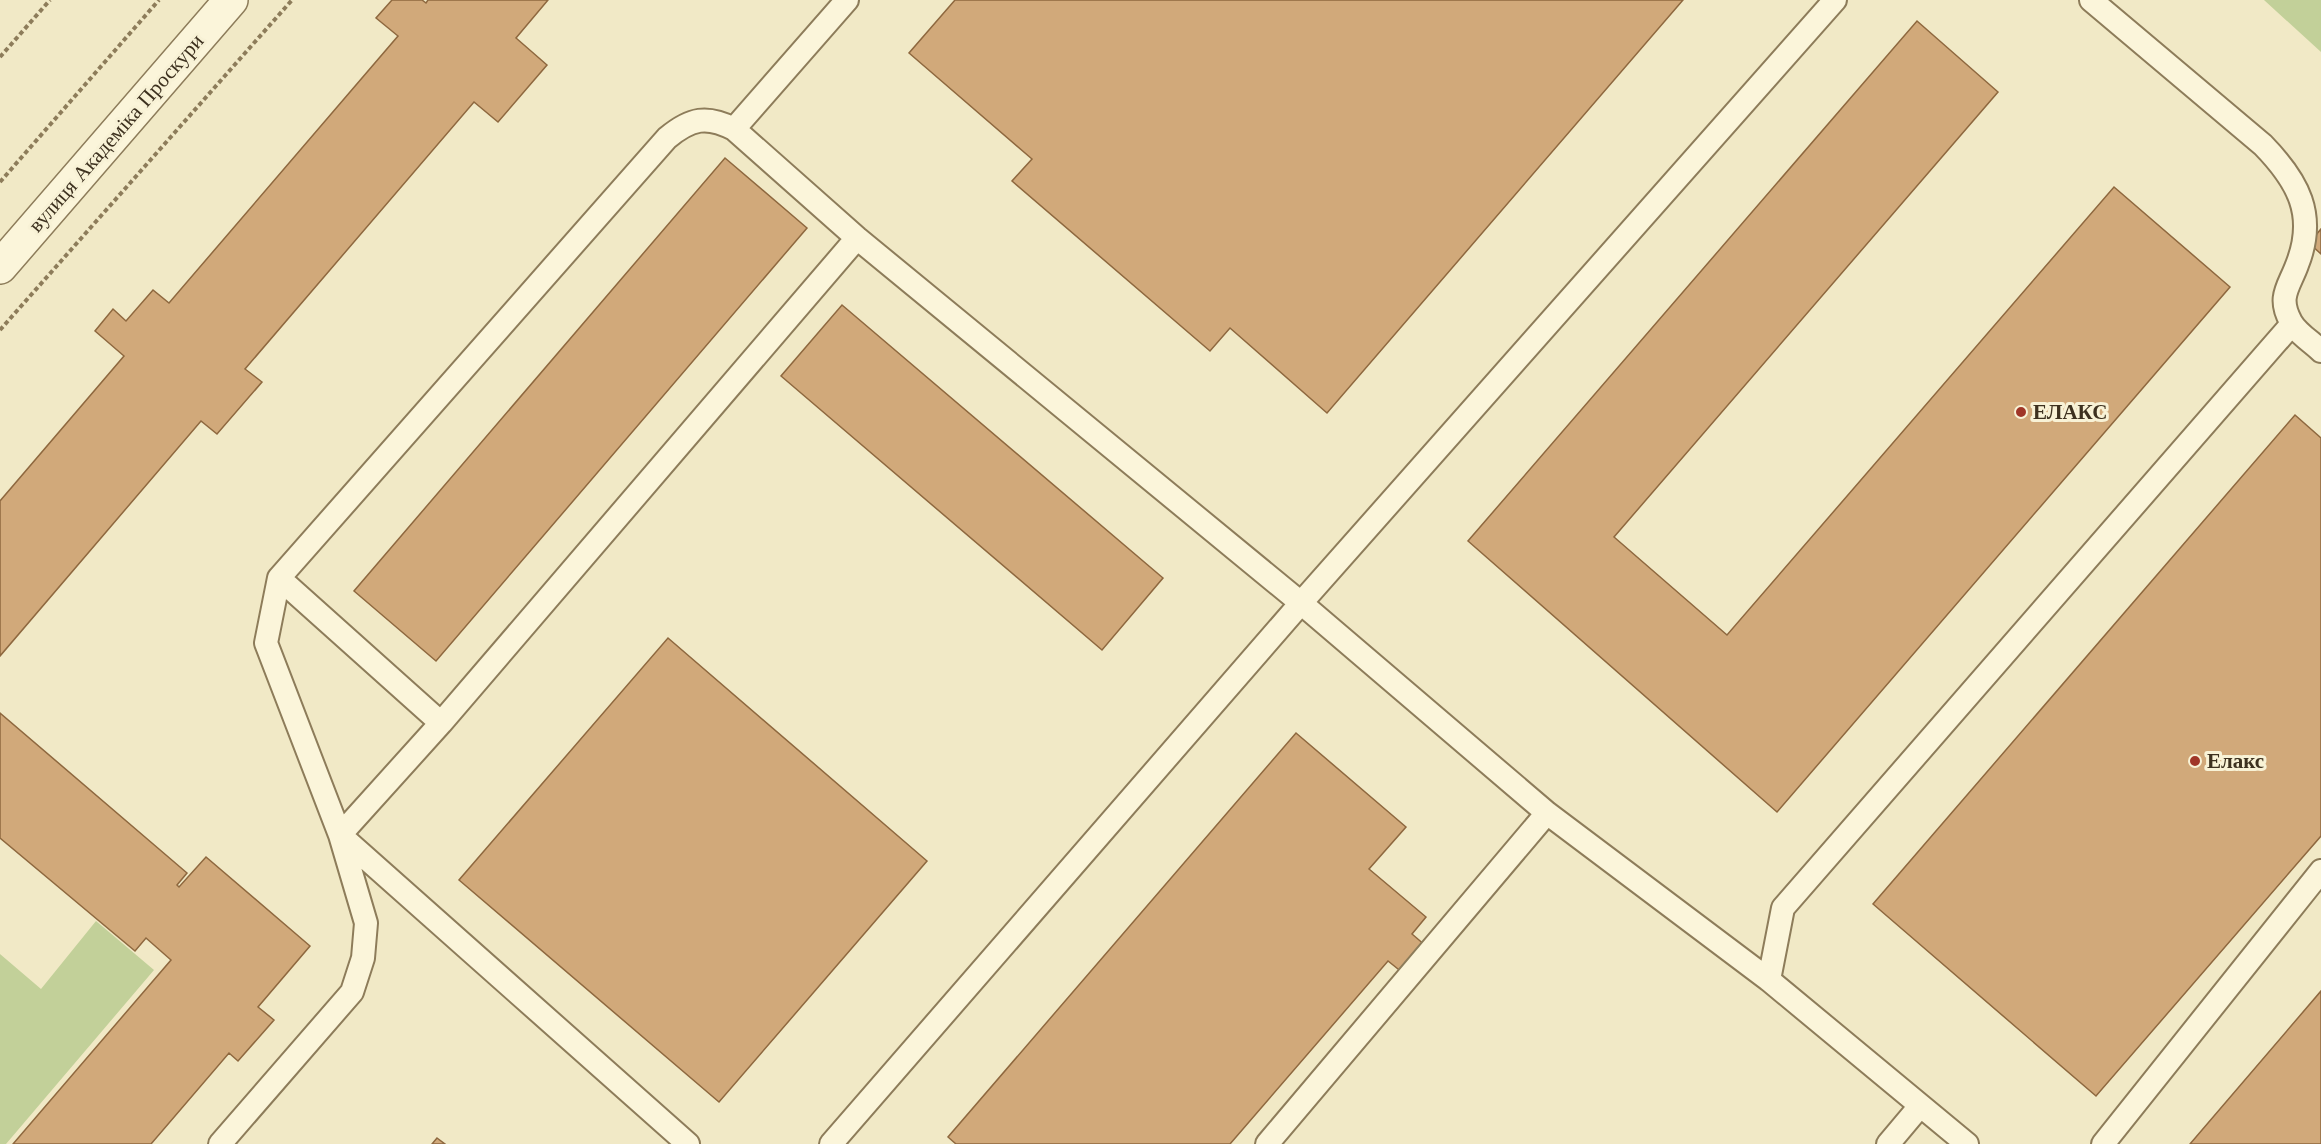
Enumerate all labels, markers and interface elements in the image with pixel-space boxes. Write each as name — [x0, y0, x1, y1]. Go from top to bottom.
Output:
street label: вулиця Академіка Проскури — [23, 29, 209, 237]
place label: ЕЛАКС — [2033, 399, 2107, 425]
marker: ЕЛАКС — [2014, 405, 2028, 419]
place label: Елакс — [2207, 748, 2264, 774]
marker: Елакс — [2188, 754, 2202, 768]

